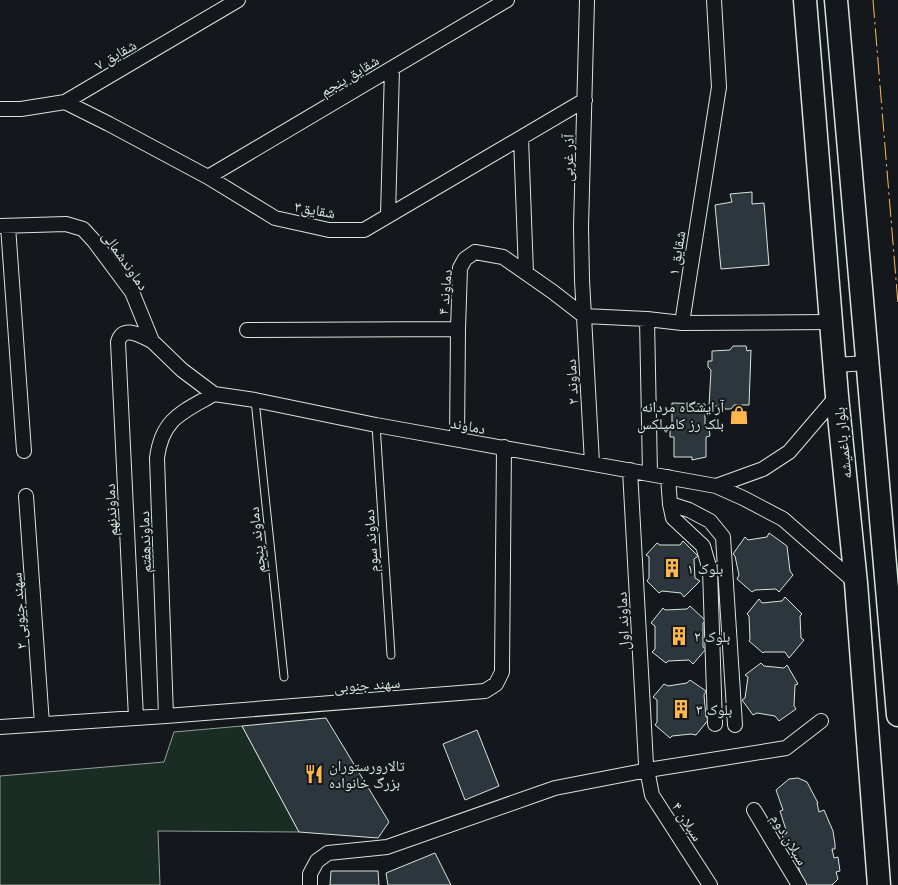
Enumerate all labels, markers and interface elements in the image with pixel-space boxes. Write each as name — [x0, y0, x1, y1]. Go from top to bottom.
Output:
street label: شقایق ۷ — [91, 34, 140, 75]
street label: شقایق پنجم — [316, 49, 383, 101]
street label: آذر غربی — [556, 133, 579, 182]
street label: شقایق۳ — [293, 196, 337, 223]
street label: دماوندشمالی — [97, 226, 154, 294]
street label: شقایق ۱ — [663, 229, 690, 277]
street label: دماوند ۴ — [432, 268, 456, 316]
street label: دماوند ۲ — [560, 359, 582, 405]
place label: آرایشگاه مردانه بلک رز کامپلکس — [637, 396, 725, 434]
shop icon: آرایشگاه مردانه بلک رز کامپلکس — [728, 404, 750, 426]
street label: بلوار باغمیشه — [828, 406, 856, 480]
street label: دماوند — [449, 412, 487, 438]
street label: دماوندنهم — [99, 483, 122, 537]
street label: دماوند پنجم — [243, 506, 270, 574]
street label: دماوند سوم — [358, 509, 383, 573]
street label: دماوندهفتم — [133, 511, 156, 573]
building icon: بلوک ۱ — [661, 557, 683, 579]
place label: بلوک ۱ — [687, 558, 723, 578]
street label: سهند جنوبی ۲ — [5, 572, 32, 650]
street label: دماوند اول — [610, 591, 635, 651]
building icon: بلوک ۲ — [668, 625, 690, 647]
place label: بلوک ۲ — [694, 626, 730, 646]
street label: سهند جنوبی — [333, 672, 401, 697]
building icon: بلوک ۳ — [670, 698, 692, 720]
place label: بلوک ۳ — [696, 699, 732, 719]
place label: تالارورستوران بزرگ خانواده — [329, 755, 405, 792]
restaurant icon: تالارورستوران بزرگ خانواده — [303, 763, 325, 785]
street label: سبلان ۴ — [667, 798, 708, 845]
street label: سبلان دوم — [766, 810, 813, 869]

